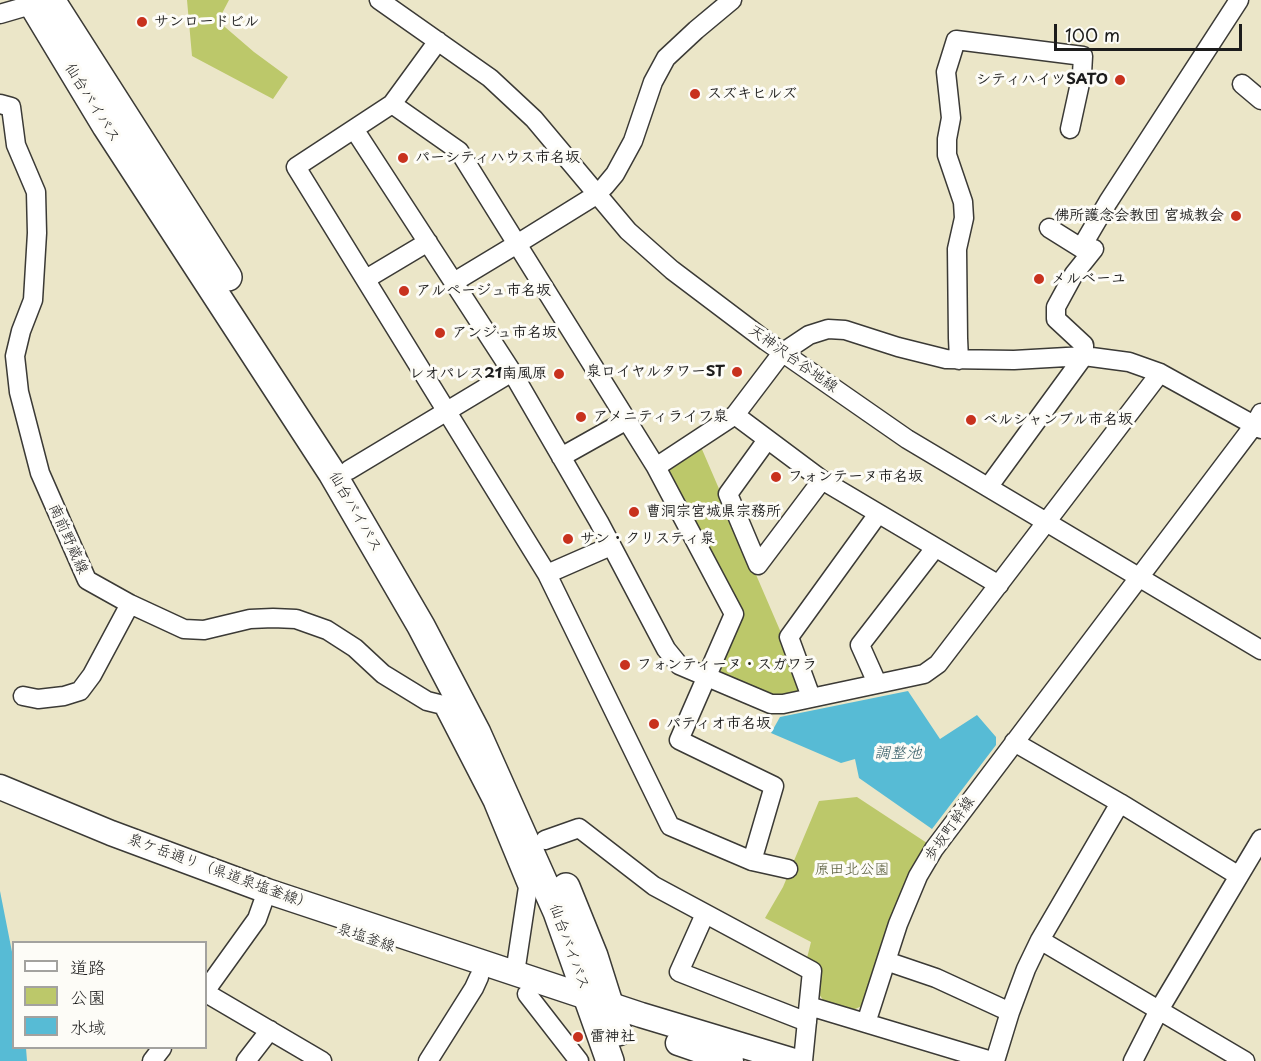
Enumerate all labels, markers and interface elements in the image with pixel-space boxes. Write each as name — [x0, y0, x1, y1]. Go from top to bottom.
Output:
scale bar — [1057, 12, 1244, 50]
place label: サンロードビル — [154, 13, 259, 31]
marker: サンロードビル — [135, 15, 149, 29]
text: 100 m — [1065, 21, 1120, 48]
street label: 仙台バイパス — [61, 60, 123, 146]
place label: シティハイツSATO — [976, 71, 1108, 89]
marker: シティハイツSATO — [1113, 73, 1127, 87]
place label: スズキヒルズ — [707, 85, 797, 103]
marker: スズキヒルズ — [688, 87, 702, 101]
place label: パーシティハウス市名坂 — [415, 149, 580, 167]
marker: パーシティハウス市名坂 — [396, 151, 410, 165]
place label: 佛所護念会教団 宮城教会 — [1054, 207, 1224, 225]
marker: 佛所護念会教団 宮城教会 — [1229, 209, 1243, 223]
place label: メルベーユ — [1051, 270, 1126, 288]
marker: メルベーユ — [1032, 272, 1046, 286]
place label: アルページュ市名坂 — [416, 282, 551, 300]
marker: アルページュ市名坂 — [397, 284, 411, 298]
street label: 天神沢台谷地線 — [745, 322, 841, 396]
place label: アンジュ市名坂 — [452, 324, 557, 342]
marker: アンジュ市名坂 — [433, 326, 447, 340]
place label: 泉ロイヤルタワーST — [586, 363, 725, 381]
place label: レオパレス21南風原 — [409, 365, 547, 383]
marker: 泉ロイヤルタワーST — [730, 365, 744, 379]
marker: レオパレス21南風原 — [552, 367, 566, 381]
place label: アメニティライフ泉 — [593, 408, 728, 426]
marker: アメニティライフ泉 — [574, 410, 588, 424]
place label: ベルシャンブル市名坂 — [983, 411, 1133, 429]
marker: ベルシャンブル市名坂 — [964, 413, 978, 427]
place label: フォンテーヌ市名坂 — [788, 468, 923, 486]
street label: 仙台バイパス — [325, 469, 385, 555]
marker: フォンテーヌ市名坂 — [769, 470, 783, 484]
street label: 南前野蔵線 — [45, 501, 91, 577]
place label: 曹洞宗宮城県宗務所 — [646, 503, 781, 521]
marker: 曹洞宗宮城県宗務所 — [627, 505, 641, 519]
place label: サン・クリスティ泉 — [580, 530, 715, 548]
marker: サン・クリスティ泉 — [561, 532, 575, 546]
place label: フォンティーヌ・スガワラ — [637, 656, 817, 674]
marker: フォンティーヌ・スガワラ — [618, 658, 632, 672]
place label: パティオ市名坂 — [666, 715, 771, 733]
marker: パティオ市名坂 — [647, 717, 661, 731]
water label: 調整池 — [874, 744, 922, 764]
street label: 歩坂町幹線 — [921, 793, 979, 865]
street label: 泉ケ岳通り（県道泉塩釜線） — [125, 830, 315, 914]
park label: 原田北公園 — [815, 861, 889, 879]
street label: 仙台バイパス — [545, 902, 593, 992]
street label: 泉塩釜線 — [335, 920, 397, 956]
legend — [12, 941, 207, 1049]
text: 道路 — [70, 953, 106, 980]
text: 公園 — [70, 983, 106, 1010]
text: 水域 — [70, 1013, 106, 1040]
place label: 雷神社 — [590, 1028, 635, 1046]
marker: 雷神社 — [571, 1030, 585, 1044]

